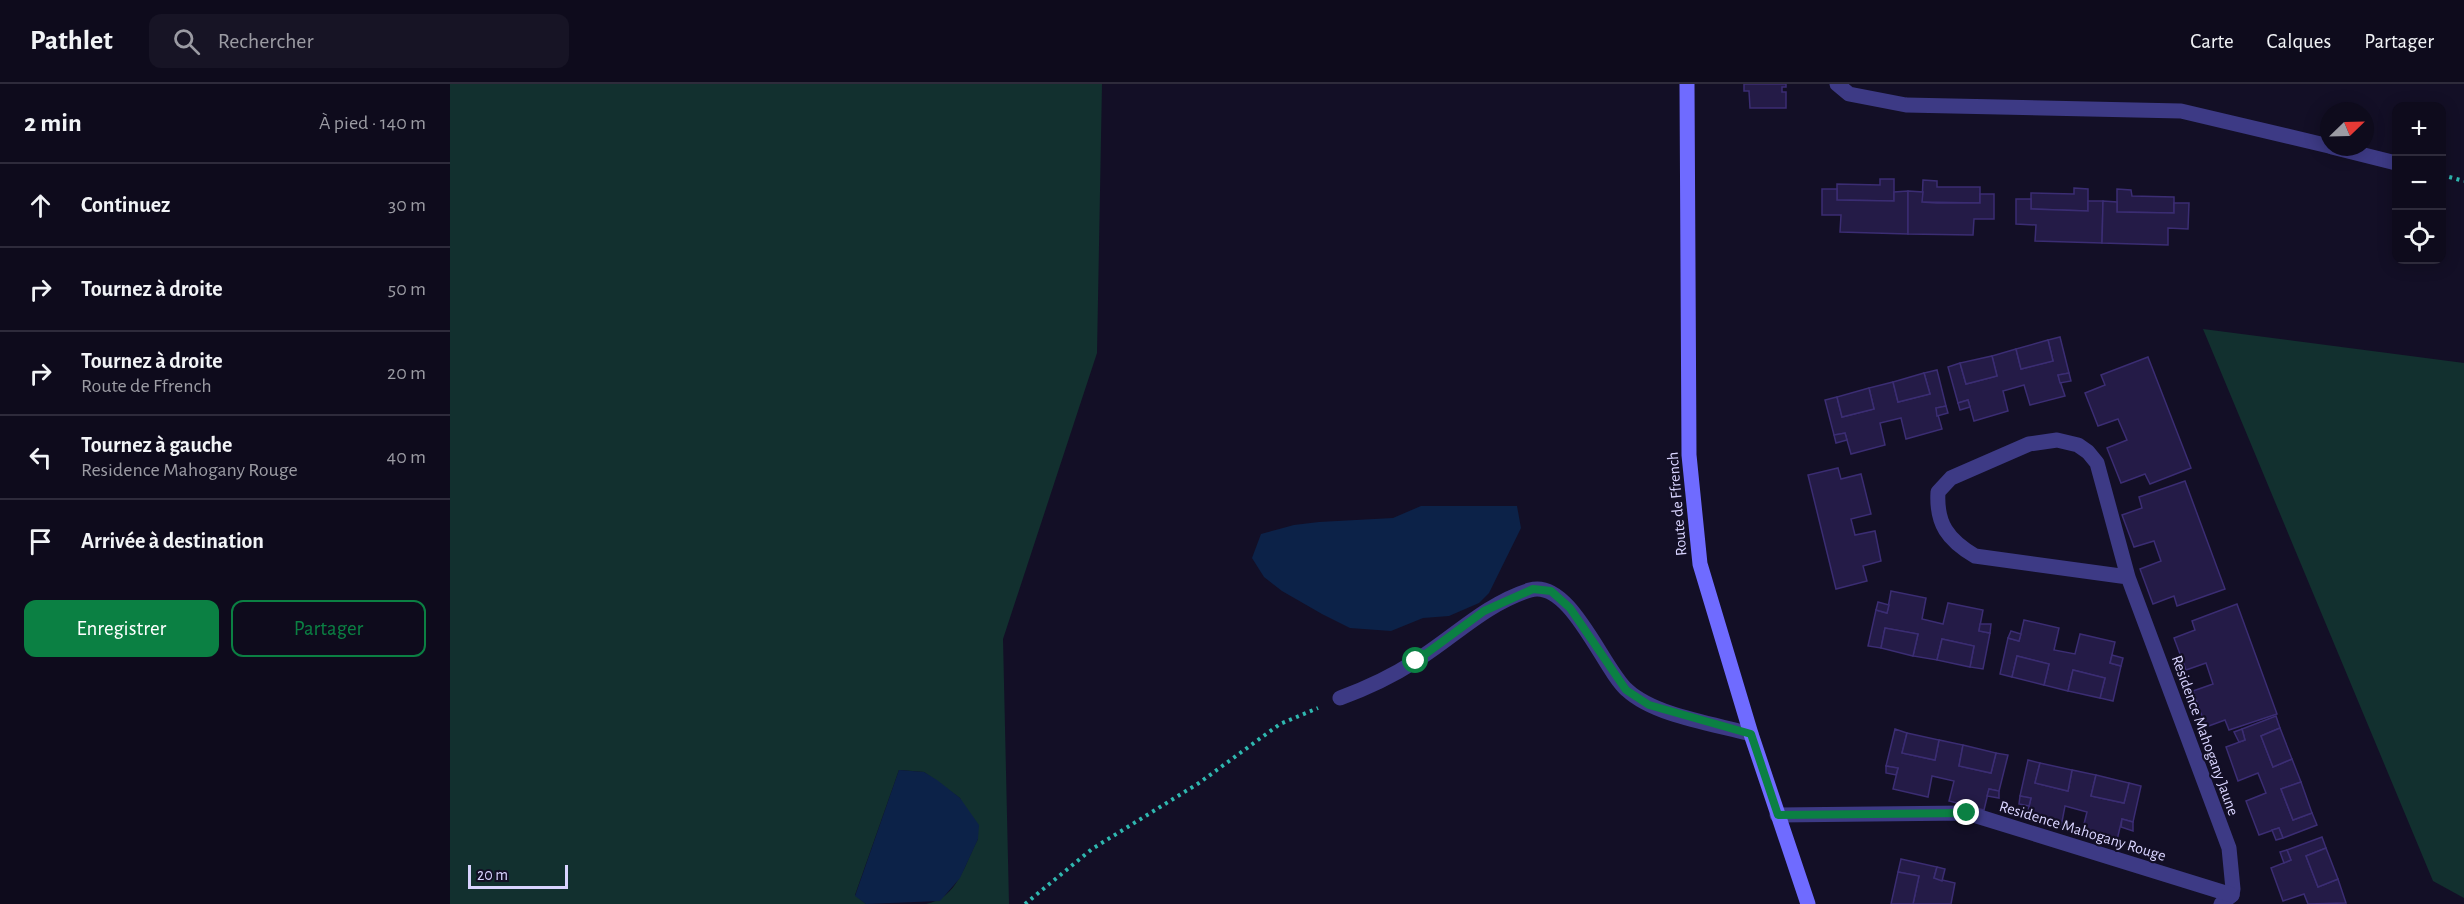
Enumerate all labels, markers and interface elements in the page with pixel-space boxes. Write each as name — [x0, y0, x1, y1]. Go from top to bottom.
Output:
search box — [149, 14, 569, 68]
icon: search — [170, 25, 203, 58]
text: Pathlet — [30, 27, 113, 55]
text: Rechercher — [218, 30, 314, 52]
text: Carte — [2190, 31, 2234, 52]
text: Calques — [2267, 31, 2331, 52]
text: Partager — [2364, 31, 2434, 52]
north arrow — [2320, 102, 2374, 156]
map controls — [2392, 102, 2446, 264]
button: + — [2392, 102, 2446, 156]
text: 2 min — [24, 110, 82, 136]
text: À pied · 140 m — [319, 113, 426, 133]
button: − — [2392, 156, 2446, 210]
icon: ahead — [24, 189, 57, 222]
text: Continuez — [81, 194, 170, 216]
text: 30 m — [388, 195, 426, 215]
button: locate — [2392, 210, 2446, 264]
icon: right — [24, 273, 57, 306]
text: Tournez à droite — [81, 278, 223, 300]
text: 50 m — [388, 279, 426, 299]
text: Tournez à droite — [81, 350, 223, 372]
icon: right — [24, 357, 57, 390]
text: 20 m — [387, 363, 426, 383]
text: Route de Ffrench — [81, 376, 212, 396]
text: Tournez à gauche — [81, 434, 232, 456]
icon: left — [24, 441, 57, 474]
text: 40 m — [387, 447, 426, 467]
street label: Route de Ffrench — [1664, 451, 1690, 557]
text: Residence Mahogany Rouge — [81, 460, 298, 480]
icon: arrive — [24, 525, 57, 558]
text: Arrivée à destination — [81, 530, 264, 552]
button: Enregistrer — [24, 600, 219, 657]
button: Partager — [231, 600, 426, 657]
route start — [1402, 647, 1428, 673]
street label: Residence Mahogany Jaune — [2168, 653, 2242, 818]
street label: Residence Mahogany Rouge — [1997, 798, 2168, 865]
route end — [1953, 799, 1979, 825]
scale bar — [468, 862, 568, 890]
text: 20 m — [477, 867, 508, 883]

